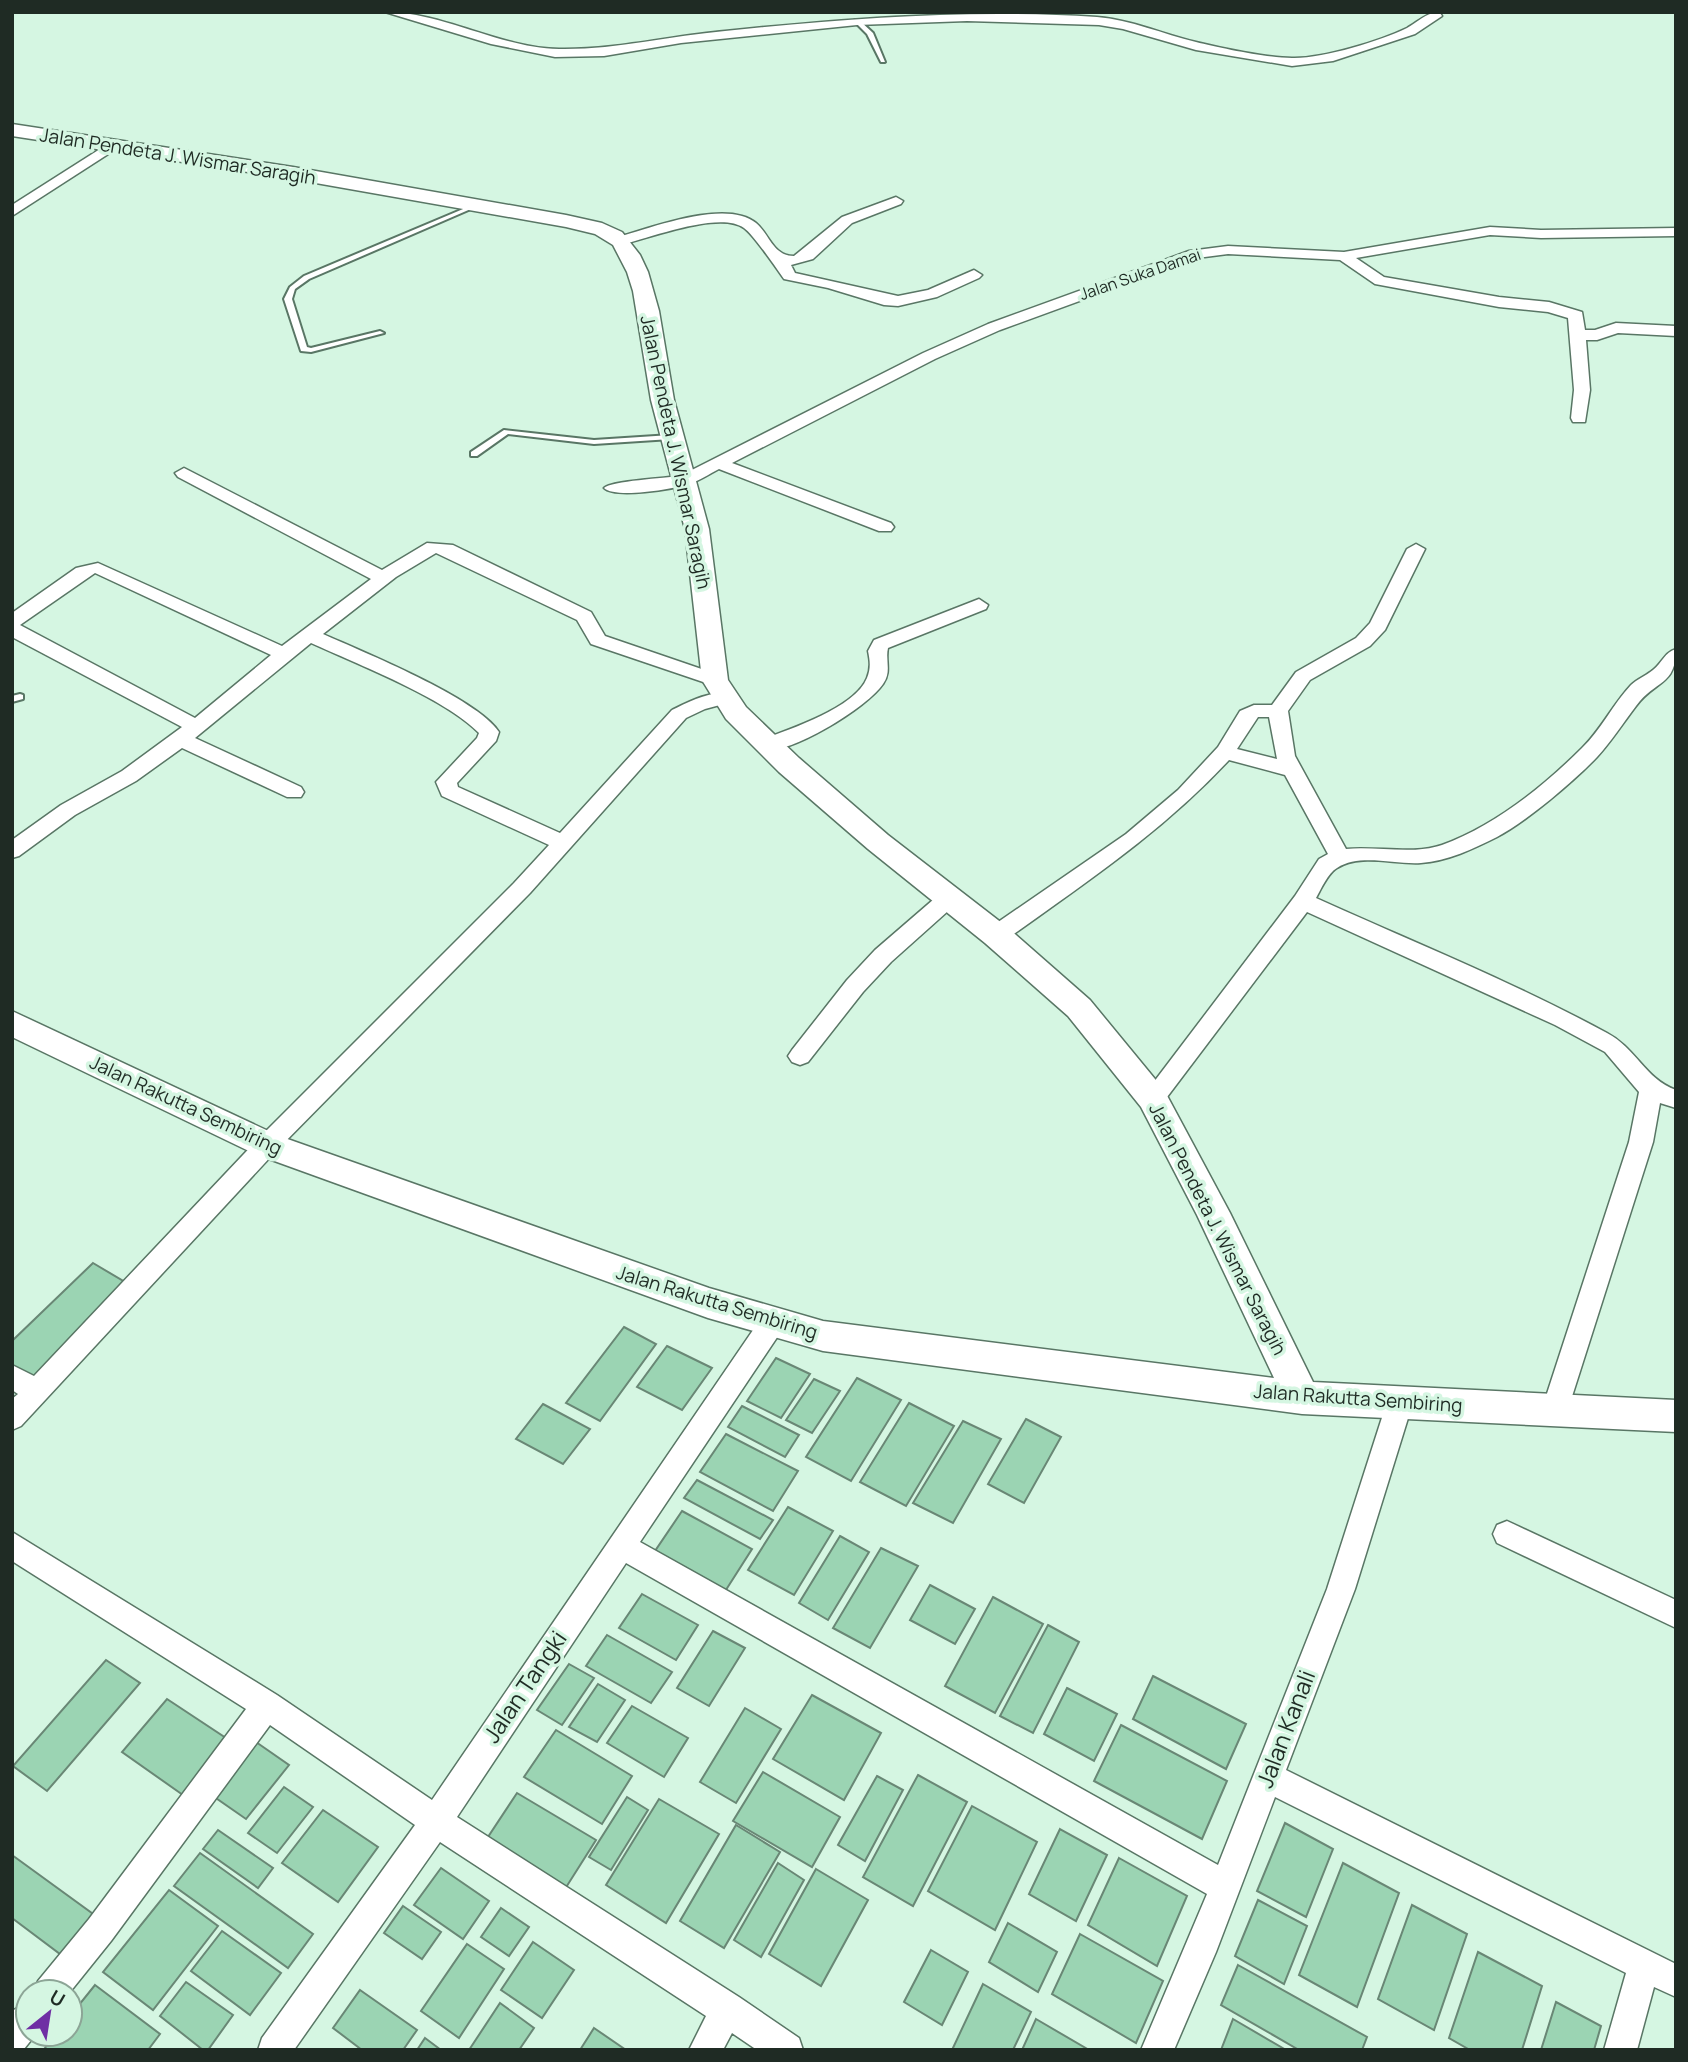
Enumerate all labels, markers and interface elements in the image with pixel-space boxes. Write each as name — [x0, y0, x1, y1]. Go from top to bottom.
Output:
street label: Jalan Pendeta J. Wismar Saragih — [38, 121, 318, 191]
street label: Jalan Suka Damai — [1076, 243, 1204, 305]
street label: Jalan Pendeta J. Wismar Saragih — [634, 313, 718, 591]
street label: Jalan Rakutta Sembiring — [86, 1049, 286, 1161]
street label: Jalan Pendeta J. Wismar Saragih — [1143, 1099, 1293, 1359]
street label: Jalan Rakutta Sembiring — [613, 1259, 821, 1345]
street label: Jalan Rakutta Sembiring — [1253, 1378, 1463, 1418]
street label: Jalan Tangki — [475, 1624, 573, 1749]
street label: Jalan Kanali — [1248, 1665, 1322, 1792]
north arrow — [14, 1978, 84, 2048]
text: U — [45, 1984, 70, 2013]

